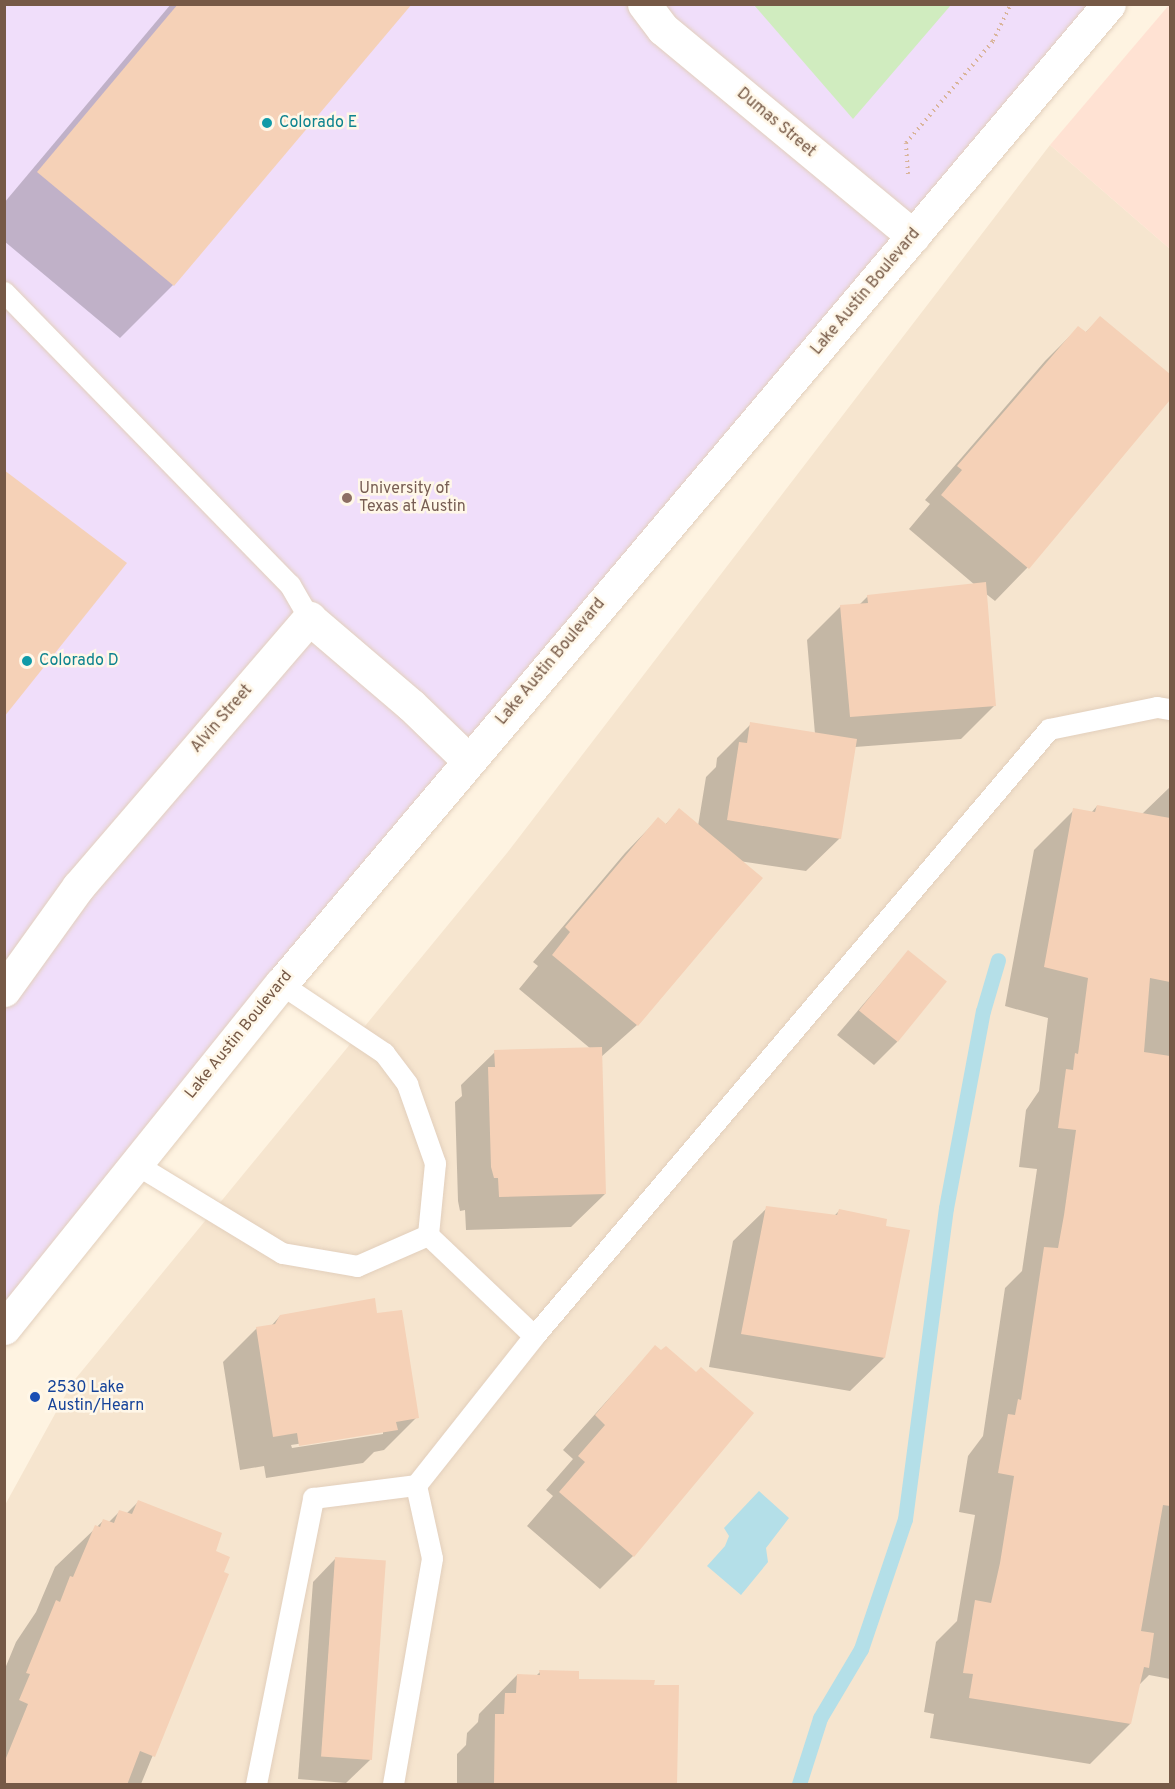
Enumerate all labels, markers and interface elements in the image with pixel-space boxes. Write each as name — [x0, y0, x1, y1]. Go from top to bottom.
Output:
street label: Dumas Street — [733, 84, 819, 162]
place label: Colorado E — [279, 113, 357, 133]
marker: Colorado E — [260, 116, 274, 130]
street label: Lake Austin Boulevard — [807, 225, 925, 359]
place label: University of Texas at Austin — [359, 479, 466, 517]
marker: University of Texas at Austin — [340, 491, 354, 505]
street label: Lake Austin Boulevard — [492, 595, 610, 729]
place label: Colorado D — [39, 651, 119, 671]
marker: Colorado D — [20, 654, 34, 668]
street label: Alvin Street — [187, 681, 257, 757]
street label: Lake Austin Boulevard — [181, 967, 297, 1103]
place label: 2530 Lake Austin/Hearn — [47, 1378, 144, 1416]
marker: 2530 Lake Austin/Hearn — [28, 1390, 42, 1404]

